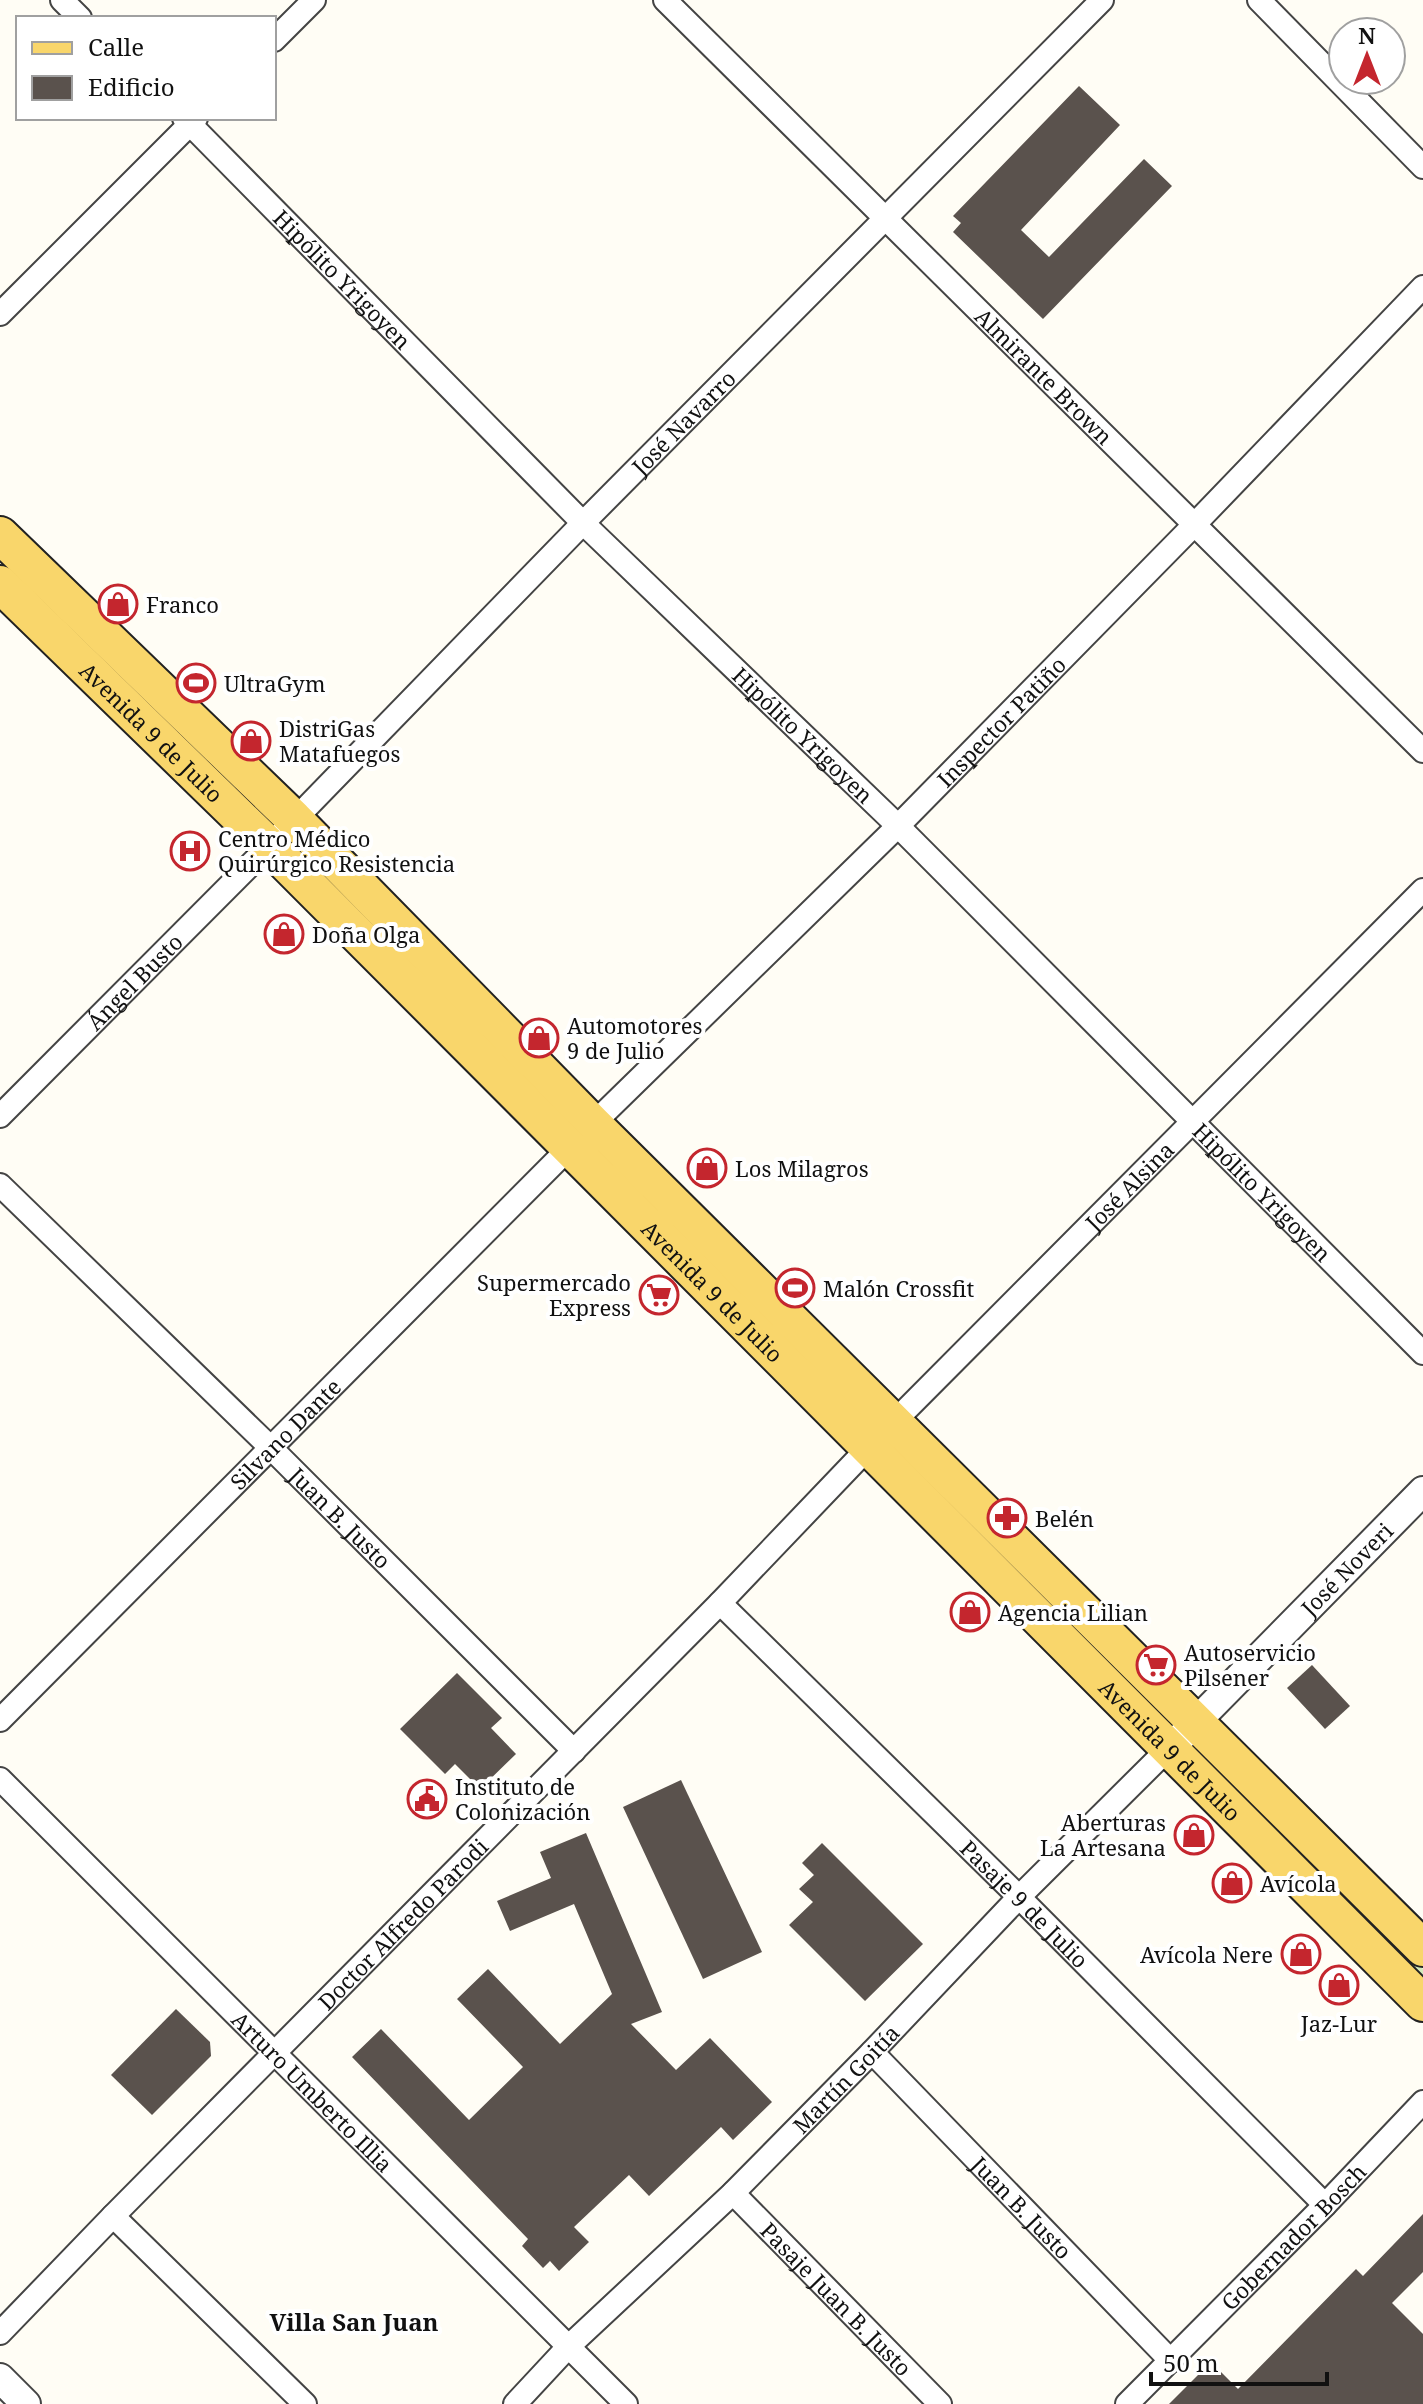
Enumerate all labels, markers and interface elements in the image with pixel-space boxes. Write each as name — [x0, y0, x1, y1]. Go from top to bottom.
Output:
legend — [16, 16, 276, 120]
north arrow — [1327, 16, 1407, 96]
text: N — [1358, 20, 1376, 50]
text: Calle — [88, 30, 144, 63]
text: Edificio — [88, 70, 175, 103]
street label: Hipólito Yrigoyen — [267, 203, 418, 355]
street label: Almirante Brown — [969, 301, 1120, 451]
street label: José Navarro — [624, 363, 742, 481]
shop icon: Franco — [97, 583, 139, 625]
place label: Franco — [146, 589, 219, 619]
street label: Inspector Patiño — [930, 649, 1072, 793]
street label: Avenida 9 de Julio — [74, 655, 230, 809]
street label: Hipólito Yrigoyen — [726, 660, 880, 810]
sports icon: UltraGym — [175, 662, 217, 704]
place label: UltraGym — [224, 668, 326, 698]
place label: DistriGas Matafuegos — [279, 713, 400, 768]
shop icon: DistriGas Matafuegos — [230, 720, 272, 762]
place label: Centro Médico Quirúrgico Resistencia — [218, 823, 455, 878]
hospital icon: Centro Médico Quirúrgico Resistencia — [169, 830, 211, 872]
shop icon: Doña Olga — [263, 913, 305, 955]
place label: Doña Olga — [312, 919, 420, 949]
street label: Ángel Busto — [79, 927, 189, 1036]
place label: Automotores 9 de Julio — [567, 1010, 702, 1065]
shop icon: Automotores 9 de Julio — [518, 1017, 560, 1059]
street label: Hipólito Yrigoyen — [1187, 1116, 1338, 1268]
street label: José Alsina — [1078, 1134, 1180, 1237]
shop icon: Los Milagros — [686, 1147, 728, 1189]
place label: Los Milagros — [735, 1153, 869, 1183]
street label: Avenida 9 de Julio — [635, 1213, 790, 1369]
place label: Supermercado Express — [477, 1267, 631, 1322]
sports icon: Malón Crossfit — [774, 1267, 816, 1309]
place label: Malón Crossfit — [823, 1273, 974, 1303]
supermarket icon: Supermercado Express — [638, 1274, 680, 1316]
street label: Silvano Dante — [223, 1371, 347, 1496]
street label: Juan B. Justo — [283, 1460, 398, 1575]
pharmacy icon: Belén — [986, 1497, 1028, 1539]
place label: Belén — [1035, 1503, 1094, 1533]
street label: José Noveri — [1293, 1516, 1399, 1623]
shop icon: Agencia Lilian — [949, 1591, 991, 1633]
place label: Agencia Lilian — [998, 1597, 1148, 1627]
place label: Autoservicio Pilsener — [1184, 1637, 1316, 1692]
supermarket icon: Autoservicio Pilsener — [1135, 1644, 1177, 1686]
street label: Avenida 9 de Julio — [1093, 1672, 1248, 1827]
place label: Instituto de Colonización — [455, 1771, 590, 1826]
public building icon: Instituto de Colonización — [406, 1778, 448, 1820]
place label: Aberturas La Artesana — [1040, 1807, 1166, 1862]
shop icon: Aberturas La Artesana — [1173, 1814, 1215, 1856]
street label: Doctor Alfredo Parodi — [311, 1831, 494, 2016]
street label: Pasaje 9 de Julio — [954, 1833, 1096, 1974]
shop icon: Avícola — [1211, 1862, 1253, 1904]
place label: Avícola — [1260, 1868, 1337, 1898]
shop icon: Avícola Nere — [1280, 1933, 1322, 1975]
place label: Avícola Nere — [1140, 1939, 1273, 1969]
shop icon: Jaz-Lur — [1318, 1964, 1360, 2006]
street label: Arturo Umberto Illia — [226, 2004, 400, 2178]
place label: Jaz-Lur — [1300, 2008, 1378, 2038]
street label: Martín Goitía — [786, 2018, 906, 2139]
street label: Juan B. Justo — [965, 2149, 1079, 2265]
street label: Gobernador Bosch — [1214, 2156, 1372, 2316]
street label: Pasaje Juan B. Justo — [754, 2215, 919, 2382]
district label: Villa San Juan — [269, 2305, 439, 2338]
scale bar — [1151, 2336, 1327, 2386]
text: 50 m — [1163, 2346, 1219, 2379]

